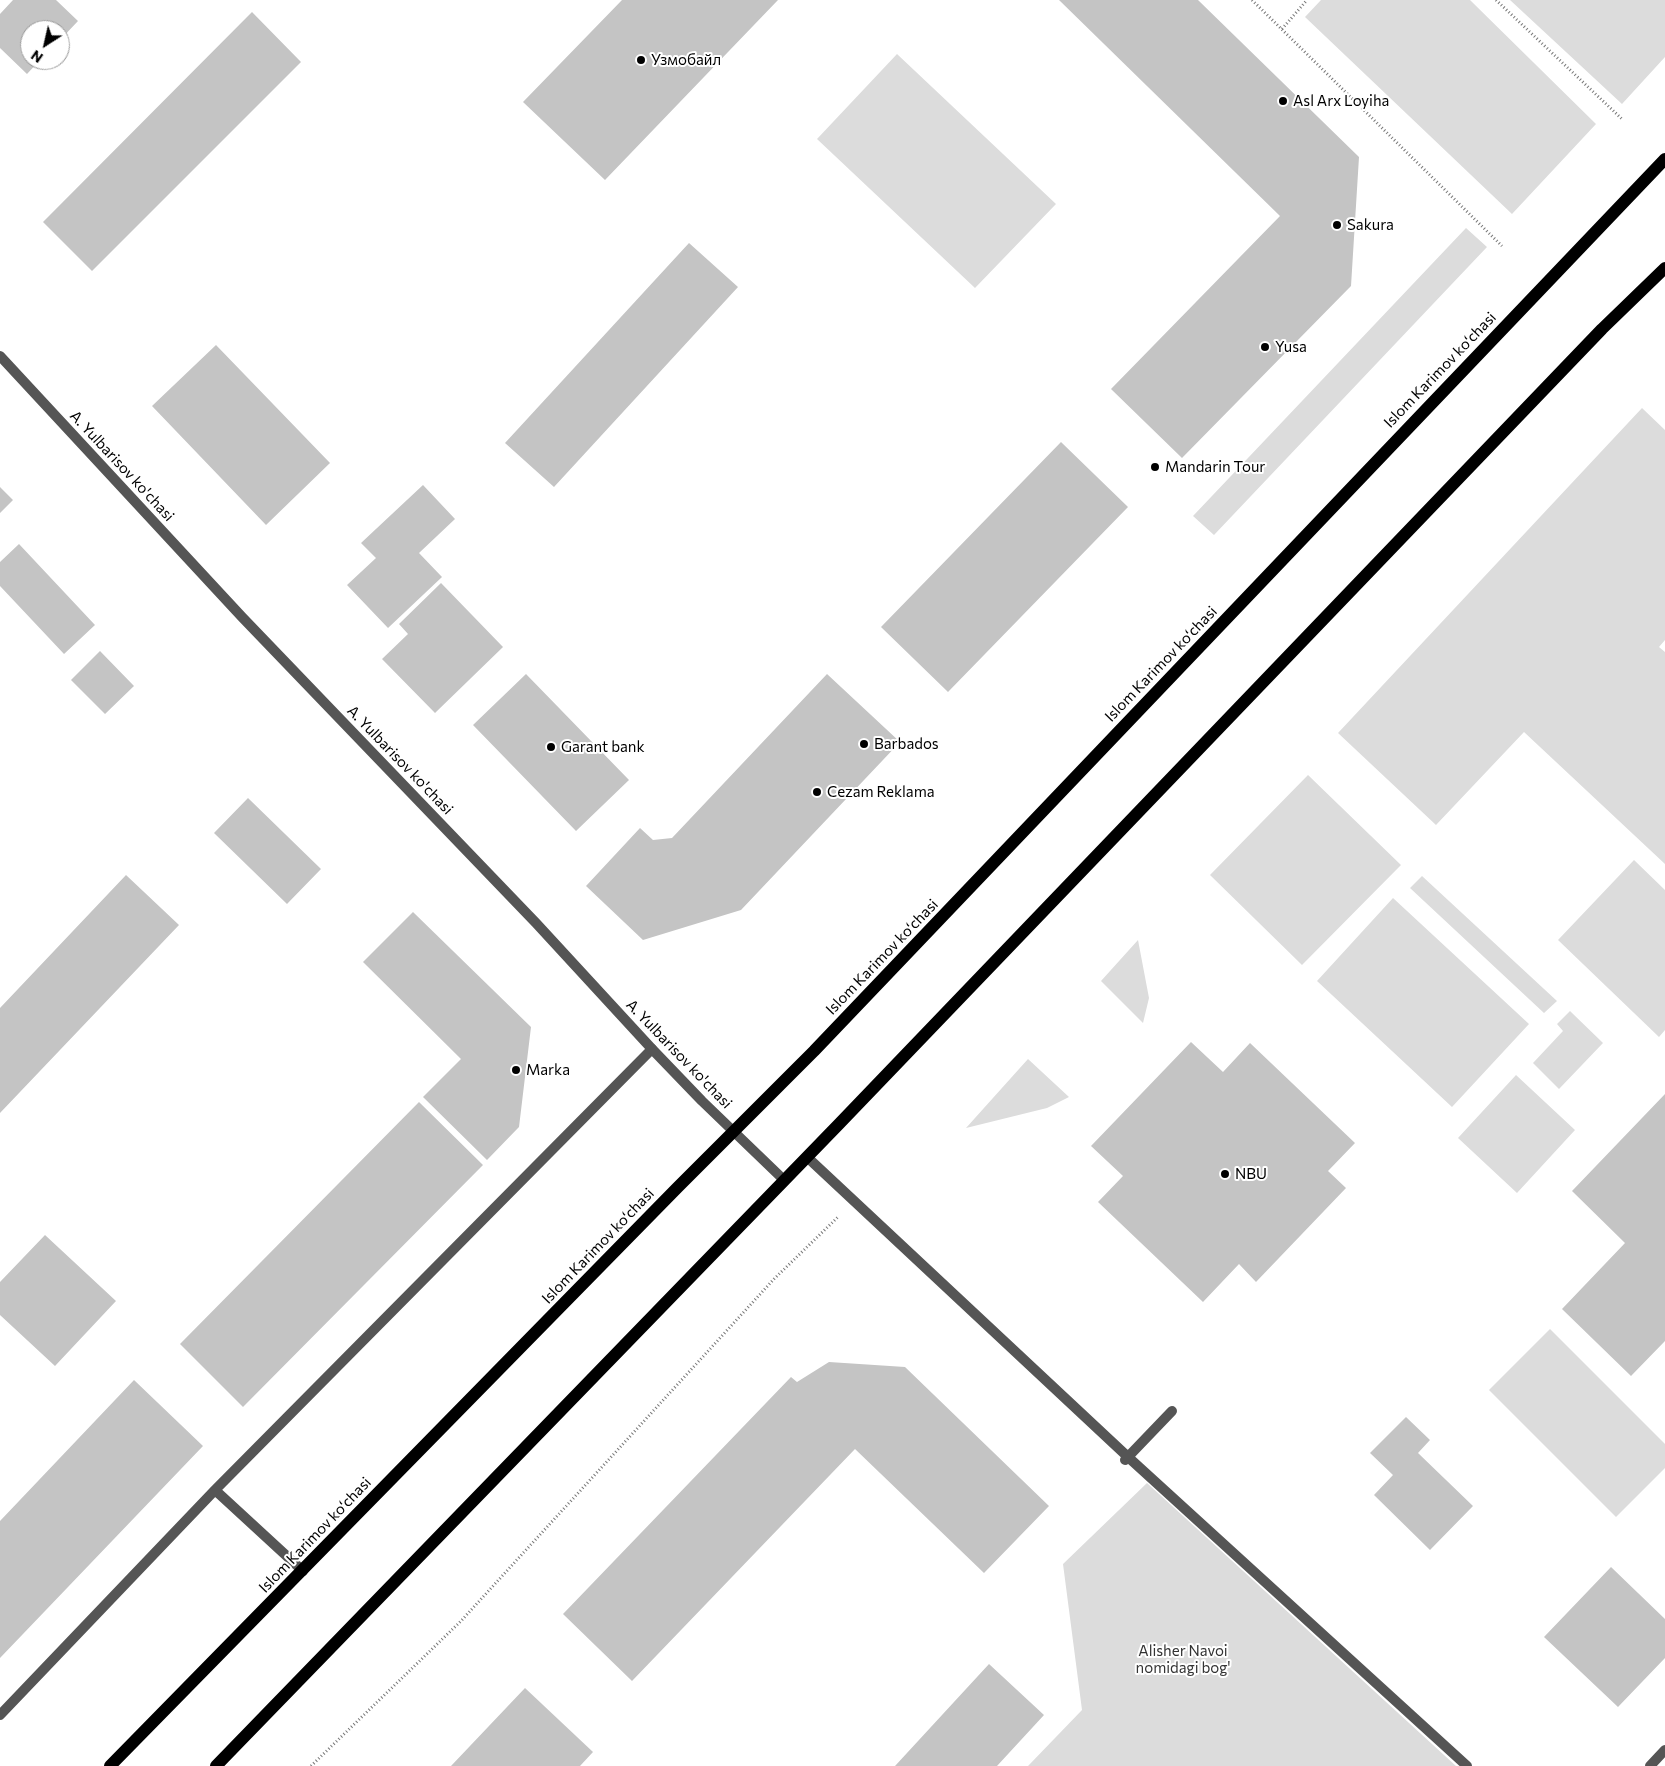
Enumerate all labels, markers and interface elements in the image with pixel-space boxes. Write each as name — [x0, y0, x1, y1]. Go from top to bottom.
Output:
north arrow — [20, 20, 70, 70]
text: N — [28, 47, 46, 67]
place label: Узмобайл — [651, 51, 721, 69]
marker: Узмобайл — [635, 54, 647, 66]
place label: Asl Arx Loyiha — [1293, 92, 1389, 110]
marker: Asl Arx Loyiha — [1277, 95, 1289, 107]
place label: Sakura — [1347, 216, 1394, 234]
marker: Sakura — [1331, 219, 1343, 231]
street label: Islom Karimov ko‘chasi — [1380, 308, 1500, 432]
place label: Yusa — [1275, 338, 1307, 356]
marker: Yusa — [1259, 341, 1271, 353]
street label: A. Yulbarisov ko'chasi — [66, 407, 178, 525]
place label: Mandarin Tour — [1165, 458, 1265, 476]
marker: Mandarin Tour — [1149, 461, 1161, 473]
street label: Islom Karimov ko‘chasi — [1101, 602, 1221, 726]
street label: A. Yulbarisov ko'chasi — [343, 702, 457, 818]
place label: Barbados — [874, 735, 939, 753]
place label: Garant bank — [561, 738, 645, 756]
marker: Barbados — [858, 738, 870, 750]
marker: Garant bank — [545, 741, 557, 753]
place label: Cezam Reklama — [827, 783, 935, 801]
marker: Cezam Reklama — [811, 786, 823, 798]
street label: Islom Karimov ko‘chasi — [822, 895, 942, 1019]
street label: A. Yulbarisov ko'chasi — [622, 996, 736, 1112]
place label: Marka — [526, 1061, 570, 1079]
marker: Marka — [510, 1064, 522, 1076]
place label: NBU — [1235, 1165, 1267, 1183]
marker: NBU — [1219, 1168, 1231, 1180]
street label: Islom Karimov ko‘chasi — [538, 1184, 658, 1308]
street label: Islom Karimov ko‘chasi — [255, 1473, 375, 1597]
park label: Alisher Navoi nomidagi bog' — [1136, 1642, 1230, 1677]

